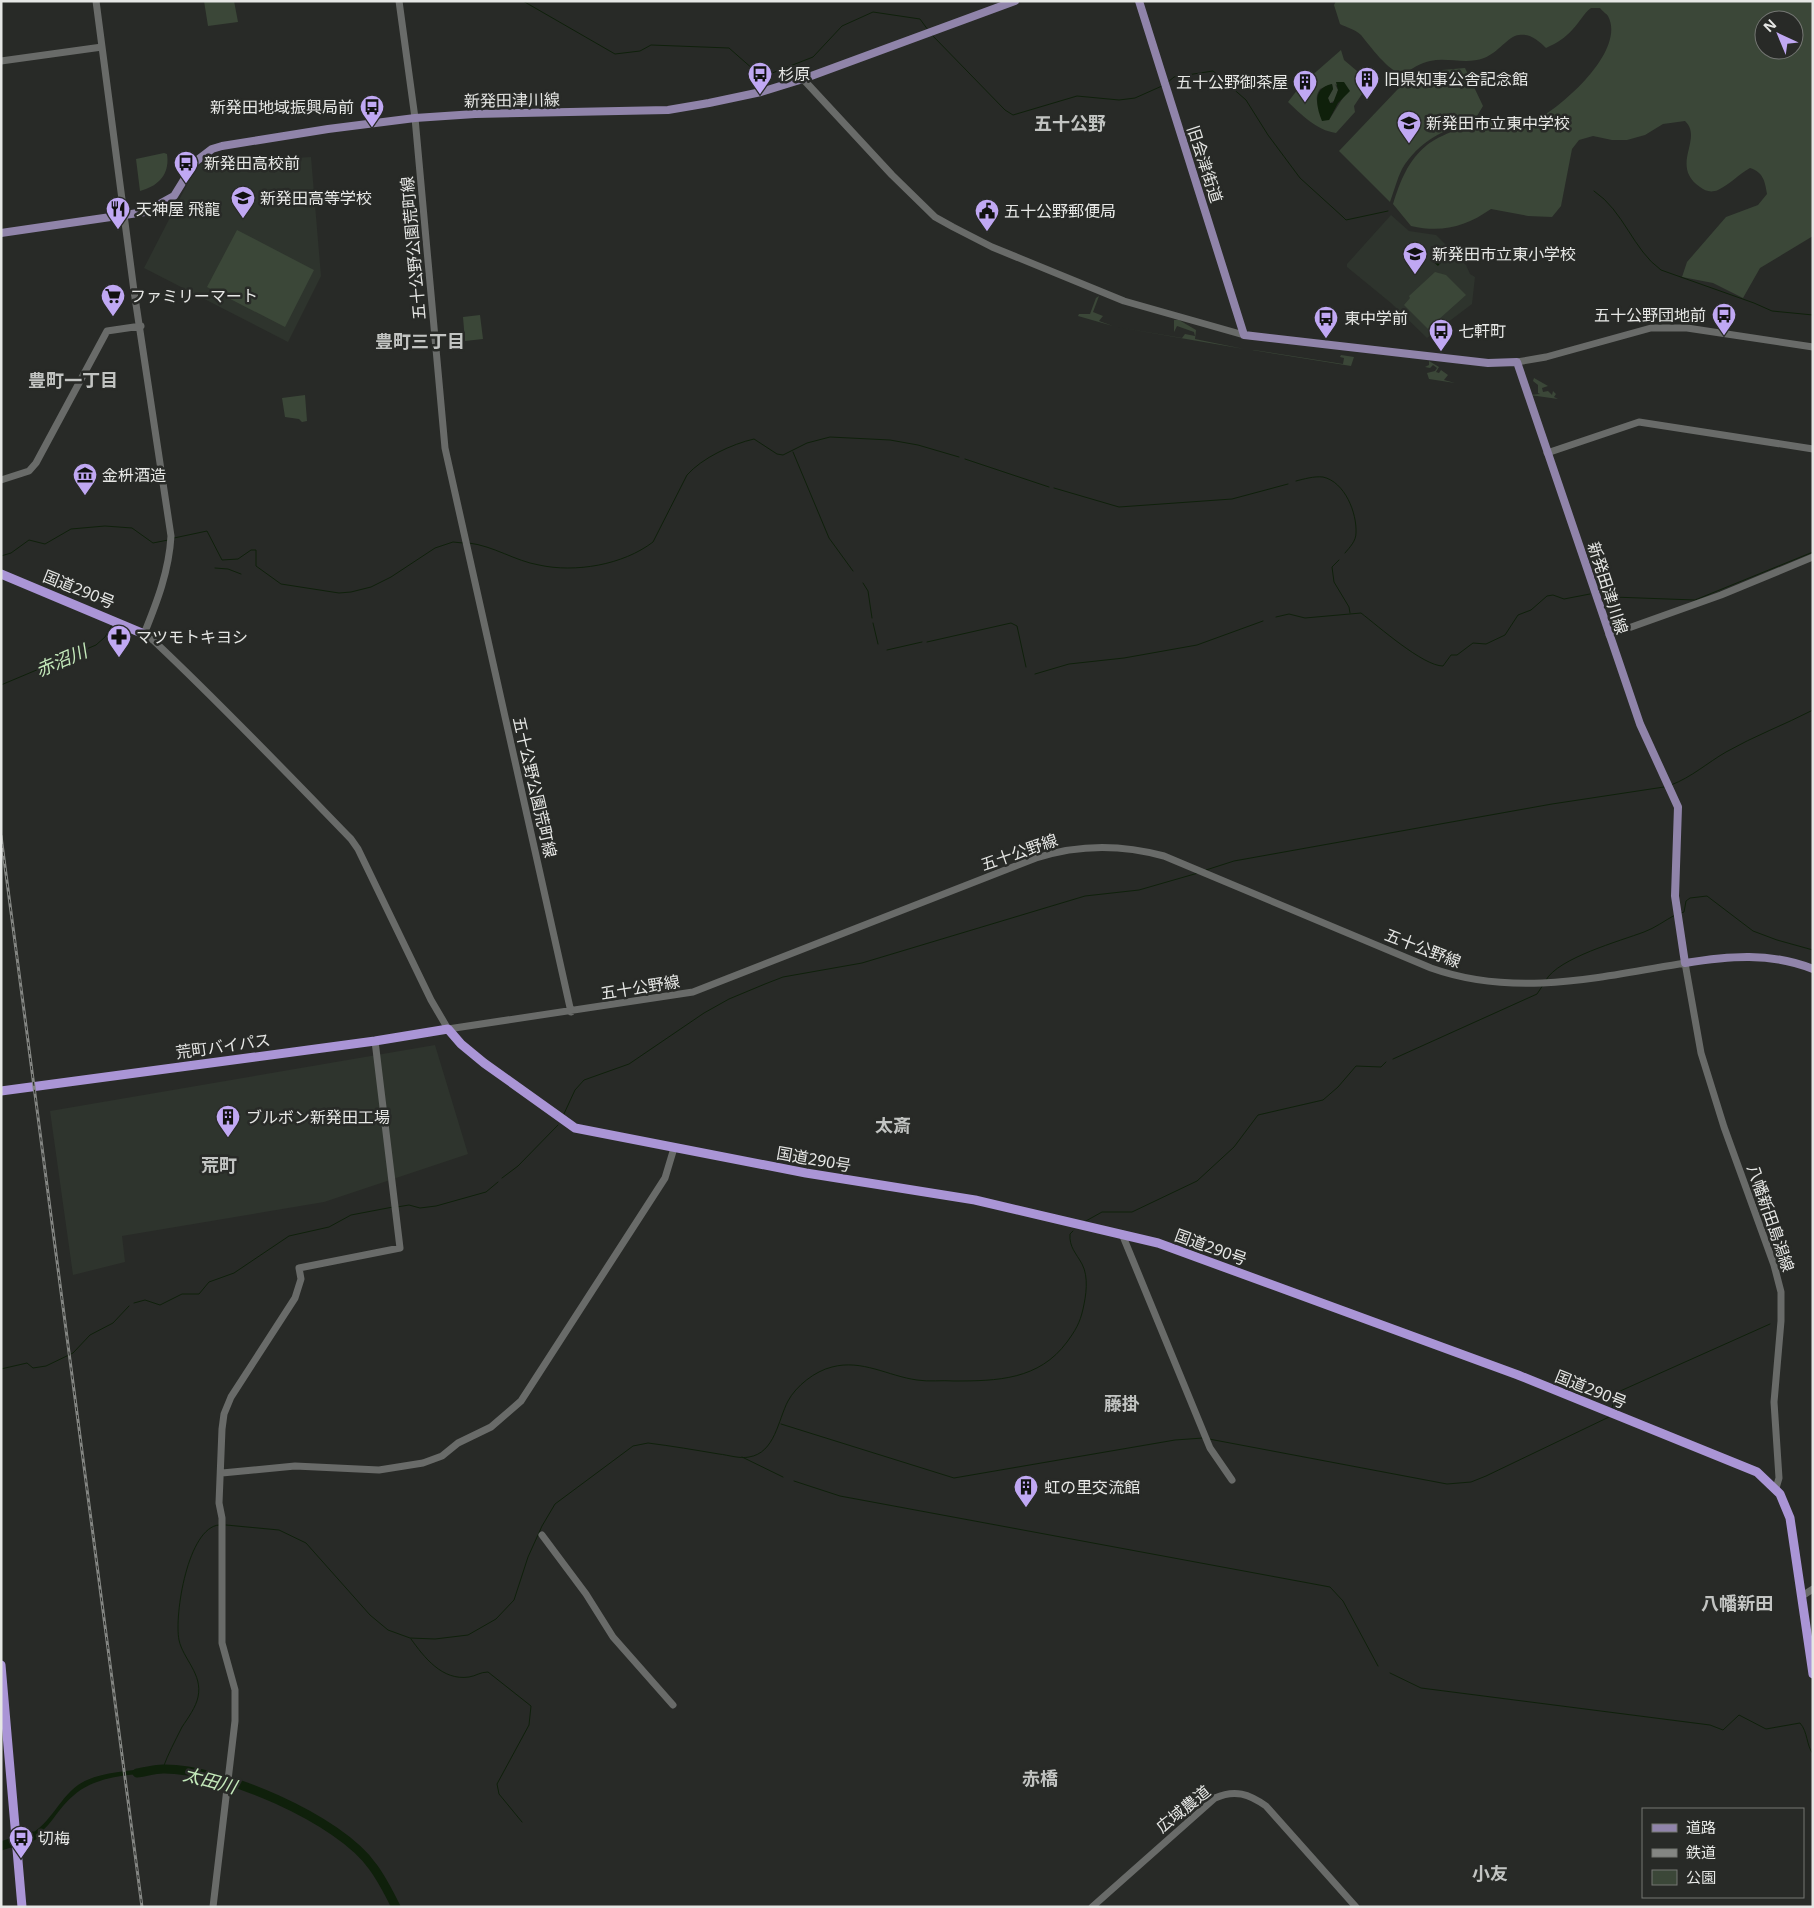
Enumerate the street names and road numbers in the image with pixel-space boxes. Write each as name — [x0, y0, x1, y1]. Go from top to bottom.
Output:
street label: 新発田津川線 — [464, 88, 560, 112]
street label: 旧会津街道 — [1182, 123, 1228, 205]
street label: 五十公野公園荒町線 — [396, 175, 430, 321]
street label: 新発田津川線 — [1583, 539, 1633, 637]
street label: 国道290号 — [40, 565, 118, 613]
street label: 五十公野公園荒町線 — [508, 714, 562, 860]
street label: 五十公野線 — [978, 829, 1060, 875]
street label: 五十公野線 — [1382, 923, 1464, 973]
street label: 五十公野線 — [599, 970, 681, 1004]
street label: 荒町バイパス — [174, 1028, 272, 1064]
street label: 国道290号 — [775, 1142, 853, 1176]
street label: 八幡新田島潟線 — [1742, 1161, 1800, 1275]
street label: 国道290号 — [1172, 1224, 1250, 1270]
street label: 国道290号 — [1552, 1365, 1630, 1413]
street label: 広域農道 — [1151, 1780, 1215, 1838]

